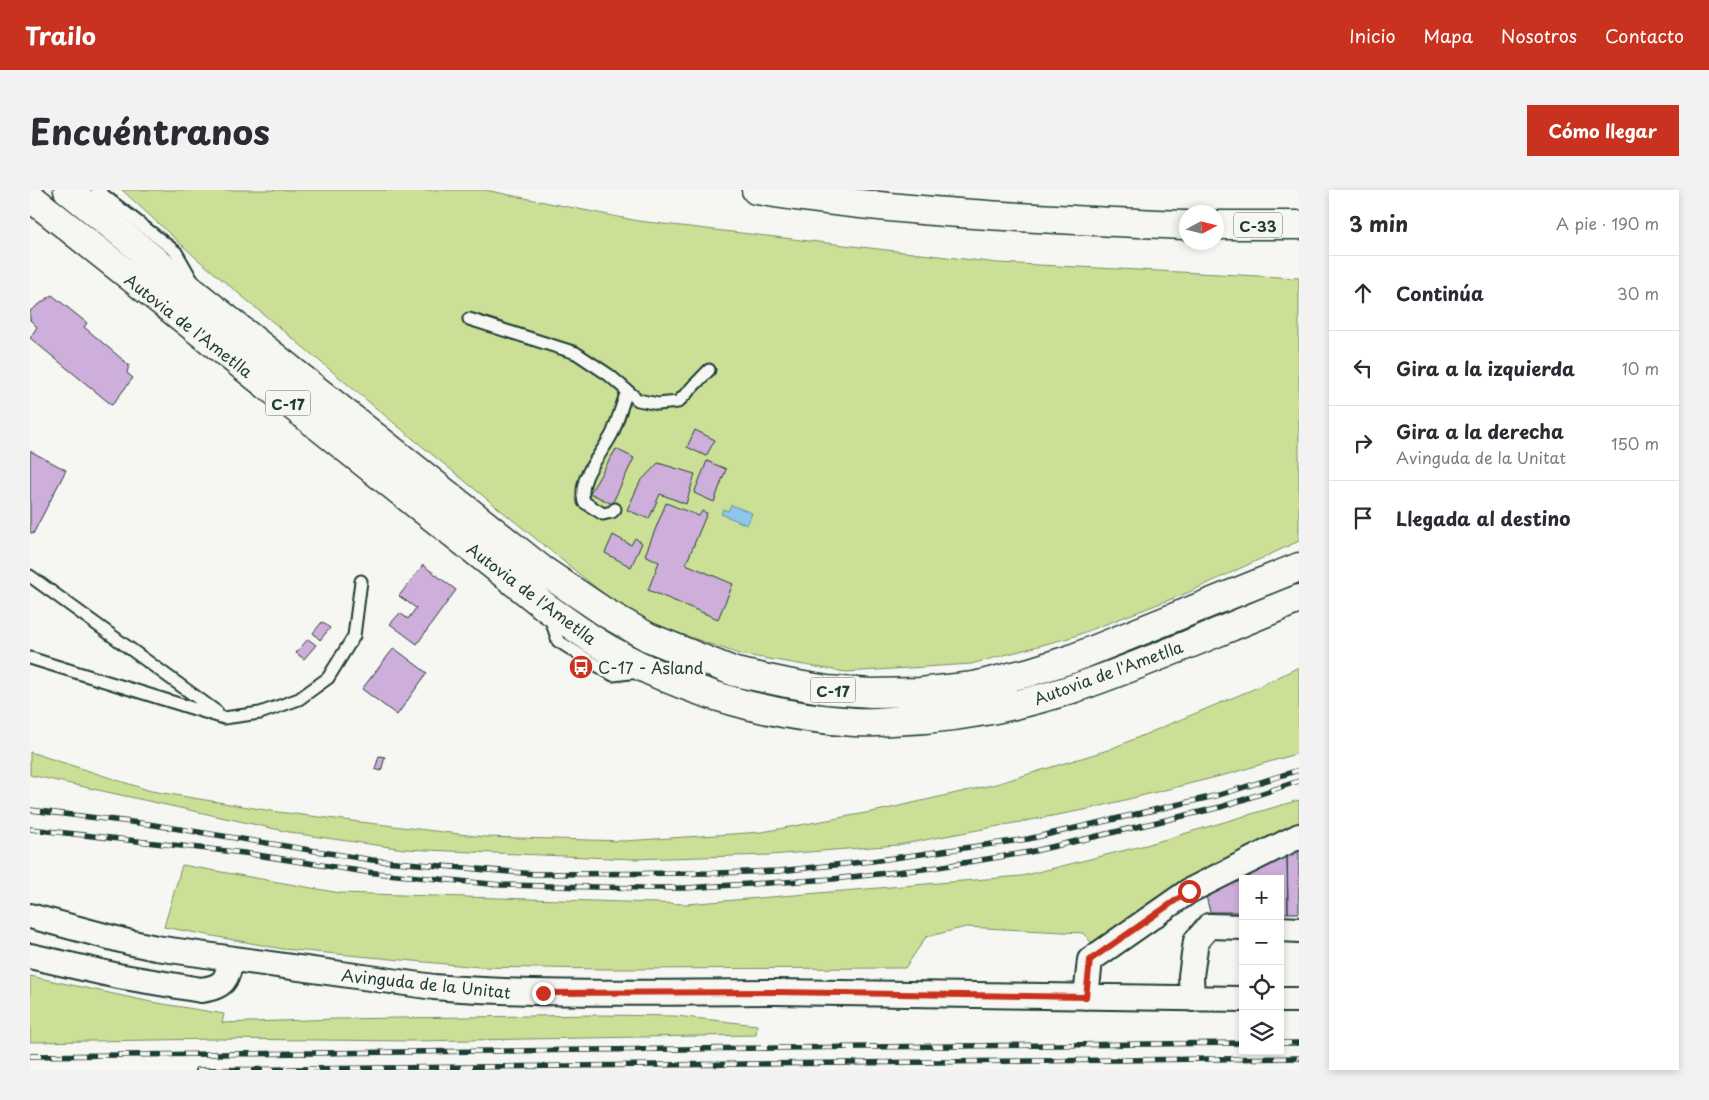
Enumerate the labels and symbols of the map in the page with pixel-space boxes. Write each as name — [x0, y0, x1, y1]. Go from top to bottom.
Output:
north arrow — [1179, 205, 1224, 250]
road number: C-33 — [1234, 212, 1282, 238]
street label: Autovia de l'Ametlla — [120, 267, 258, 383]
road number: C-17 — [266, 390, 310, 416]
street label: Autovia de l'Ametlla — [462, 536, 602, 650]
street label: Autovia de l'Ametlla — [1030, 634, 1186, 710]
bus stop icon: C-17 - Asland — [568, 654, 594, 680]
place label: C-17 - Asland — [598, 655, 704, 679]
road number: C-17 — [810, 678, 856, 702]
route start — [1178, 880, 1201, 903]
street label: Avinguda de la Unitat — [340, 962, 512, 1004]
route end — [532, 982, 555, 1005]

